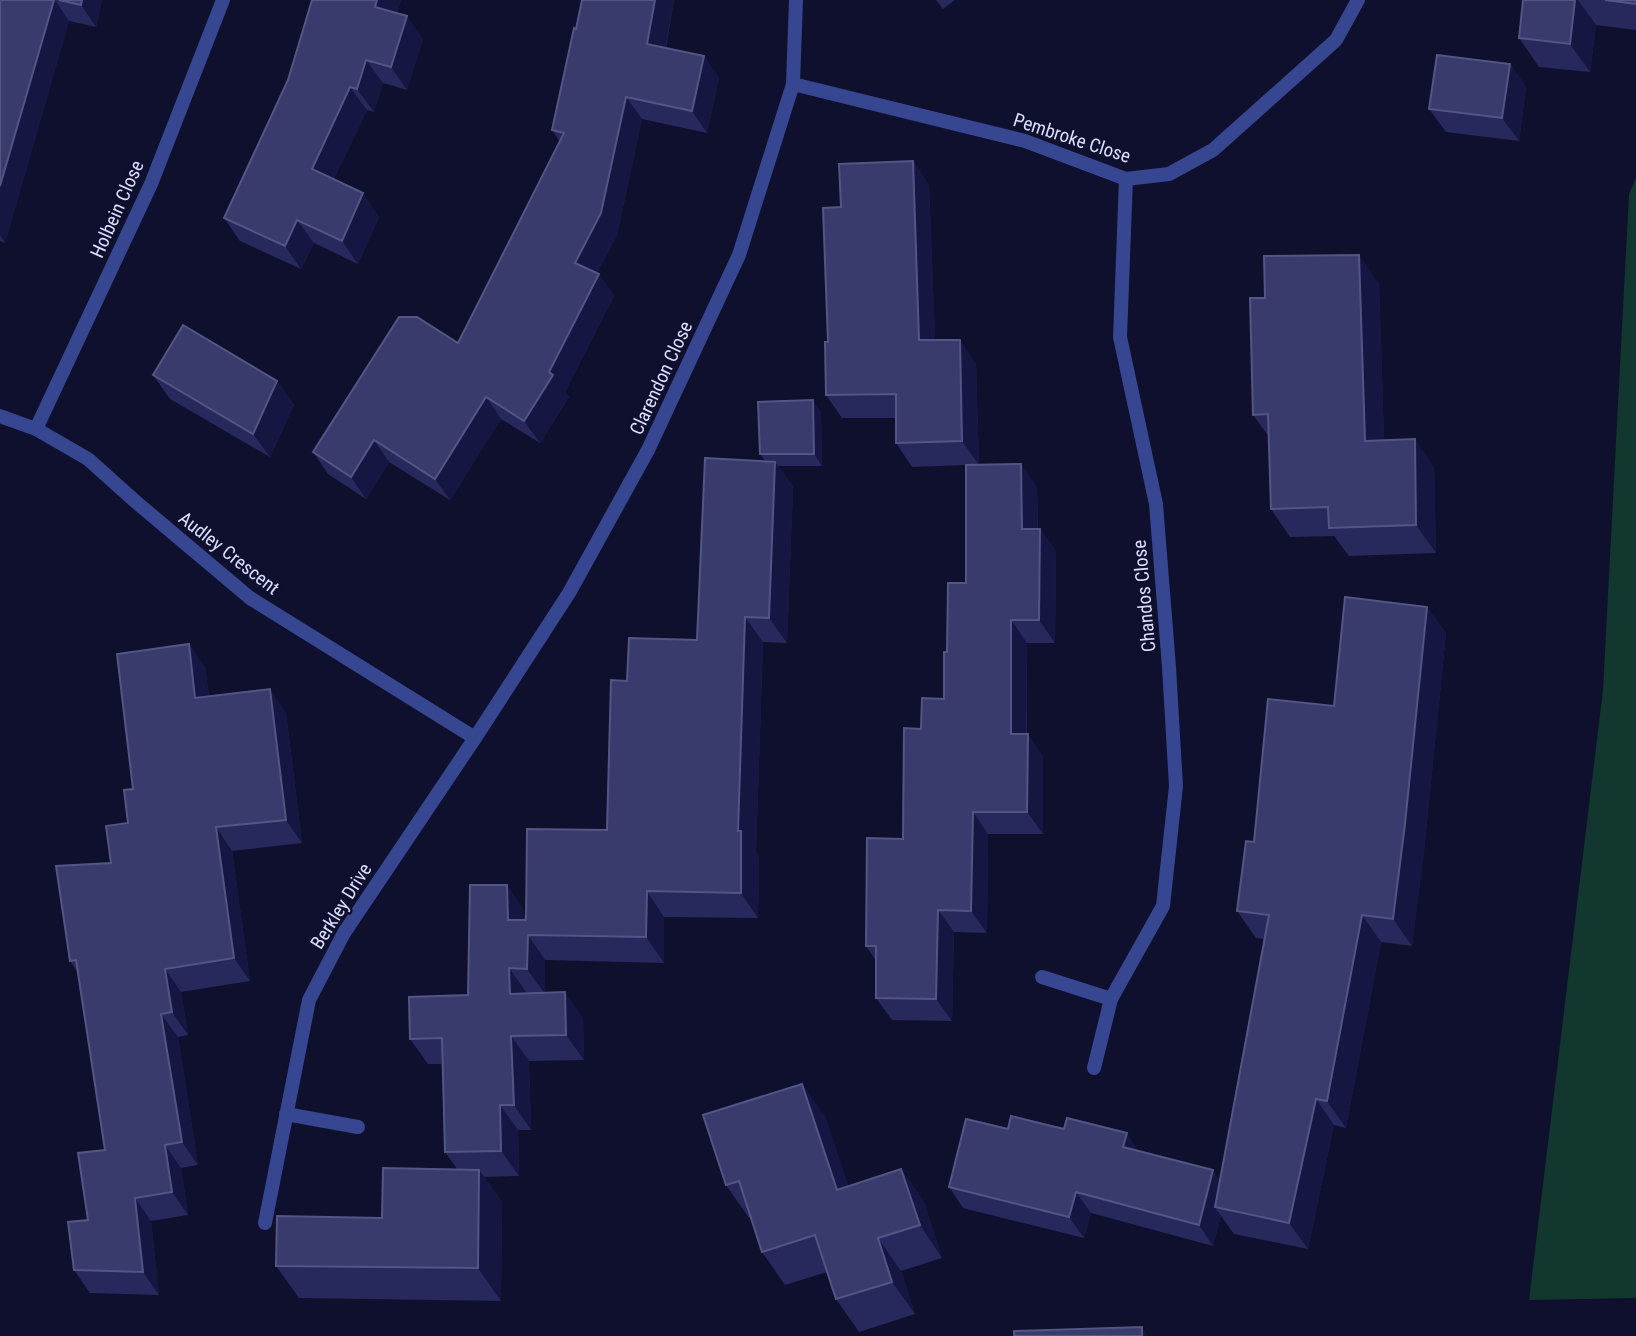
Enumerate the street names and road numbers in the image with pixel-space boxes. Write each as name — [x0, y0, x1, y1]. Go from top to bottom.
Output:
street label: Pembroke Close — [1010, 108, 1134, 168]
street label: Holbein Close — [85, 157, 149, 261]
street label: Clarendon Close — [625, 317, 697, 438]
street label: Audley Crescent — [174, 507, 284, 599]
street label: Chandos Close — [1128, 539, 1160, 653]
street label: Berkley Drive — [306, 859, 376, 953]

